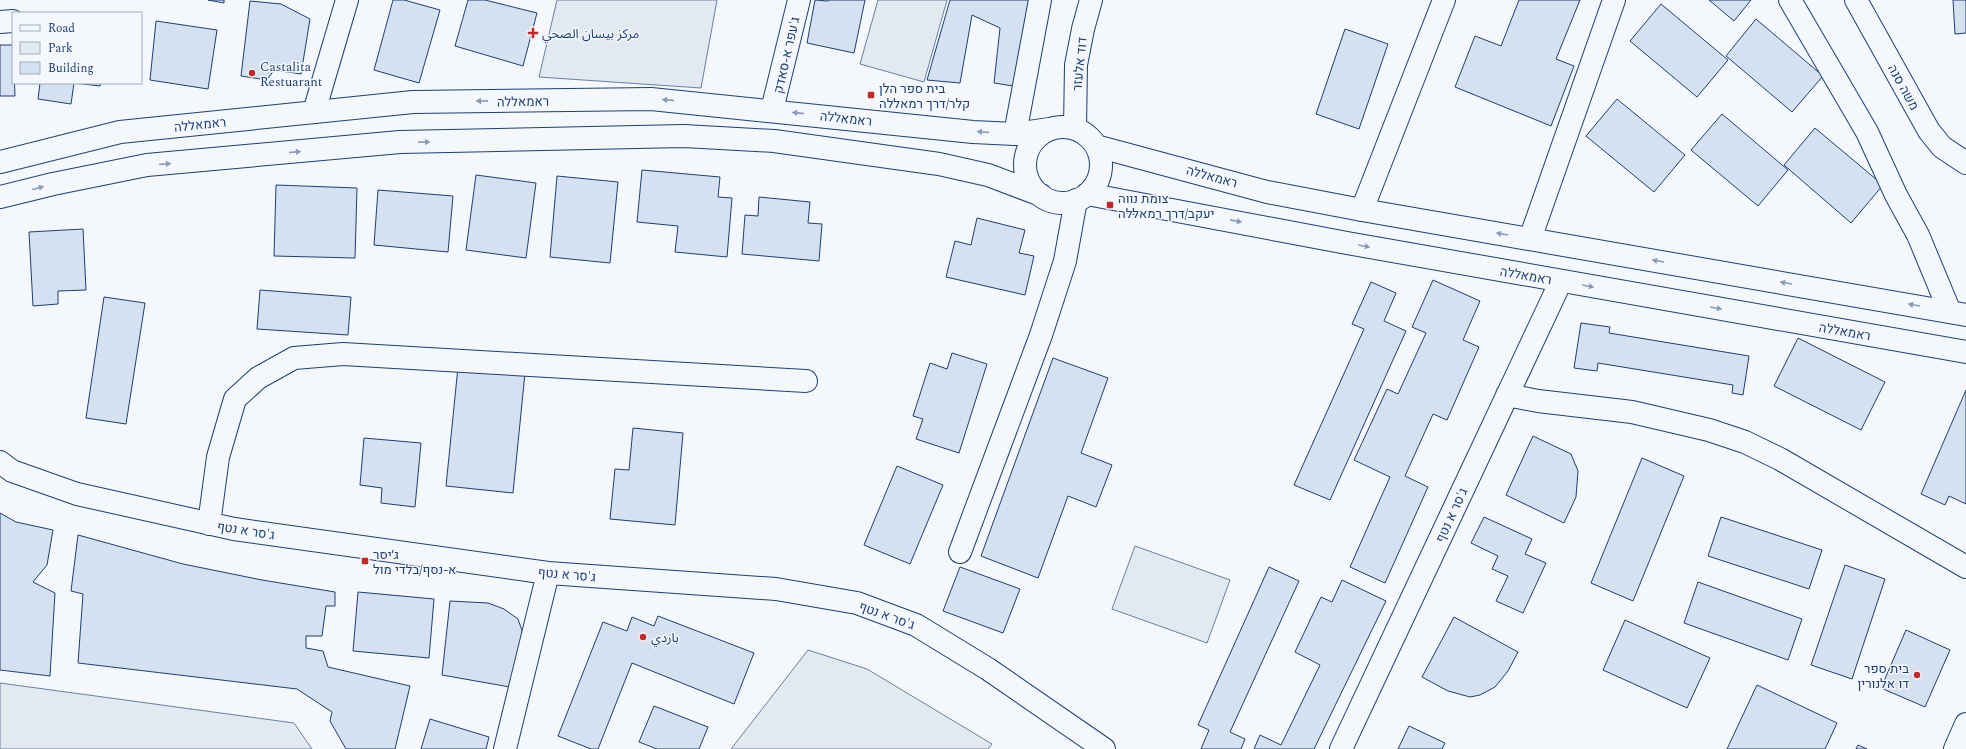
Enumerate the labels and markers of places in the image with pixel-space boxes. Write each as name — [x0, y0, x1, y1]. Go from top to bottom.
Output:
place label: مركز بيسان الصحي — [542, 24, 639, 44]
marker: مركز بيسان الصحي — [527, 27, 539, 39]
place label: Castalita Restuarant — [260, 57, 323, 92]
marker: Castalita Restuarant — [247, 68, 257, 78]
place label: בית ספר הלן קלר/דרך רמאללה — [879, 79, 970, 114]
marker: בית ספר הלן קלר/דרך רמאללה — [866, 90, 876, 100]
place label: צומת נווה יעקב/דרך רמאללה — [1118, 189, 1214, 224]
marker: צומת נווה יעקב/דרך רמאללה — [1105, 200, 1115, 210]
place label: ג׳יסר א-נסף/בלדי מול — [373, 545, 456, 580]
marker: ג׳יסר א-נסף/בלדי מול — [360, 556, 370, 566]
place label: باردي — [651, 628, 679, 648]
marker: باردي — [638, 632, 648, 642]
place label: בית ספר דו אלנורין — [1858, 659, 1909, 694]
marker: בית ספר דו אלנורין — [1912, 670, 1922, 680]

